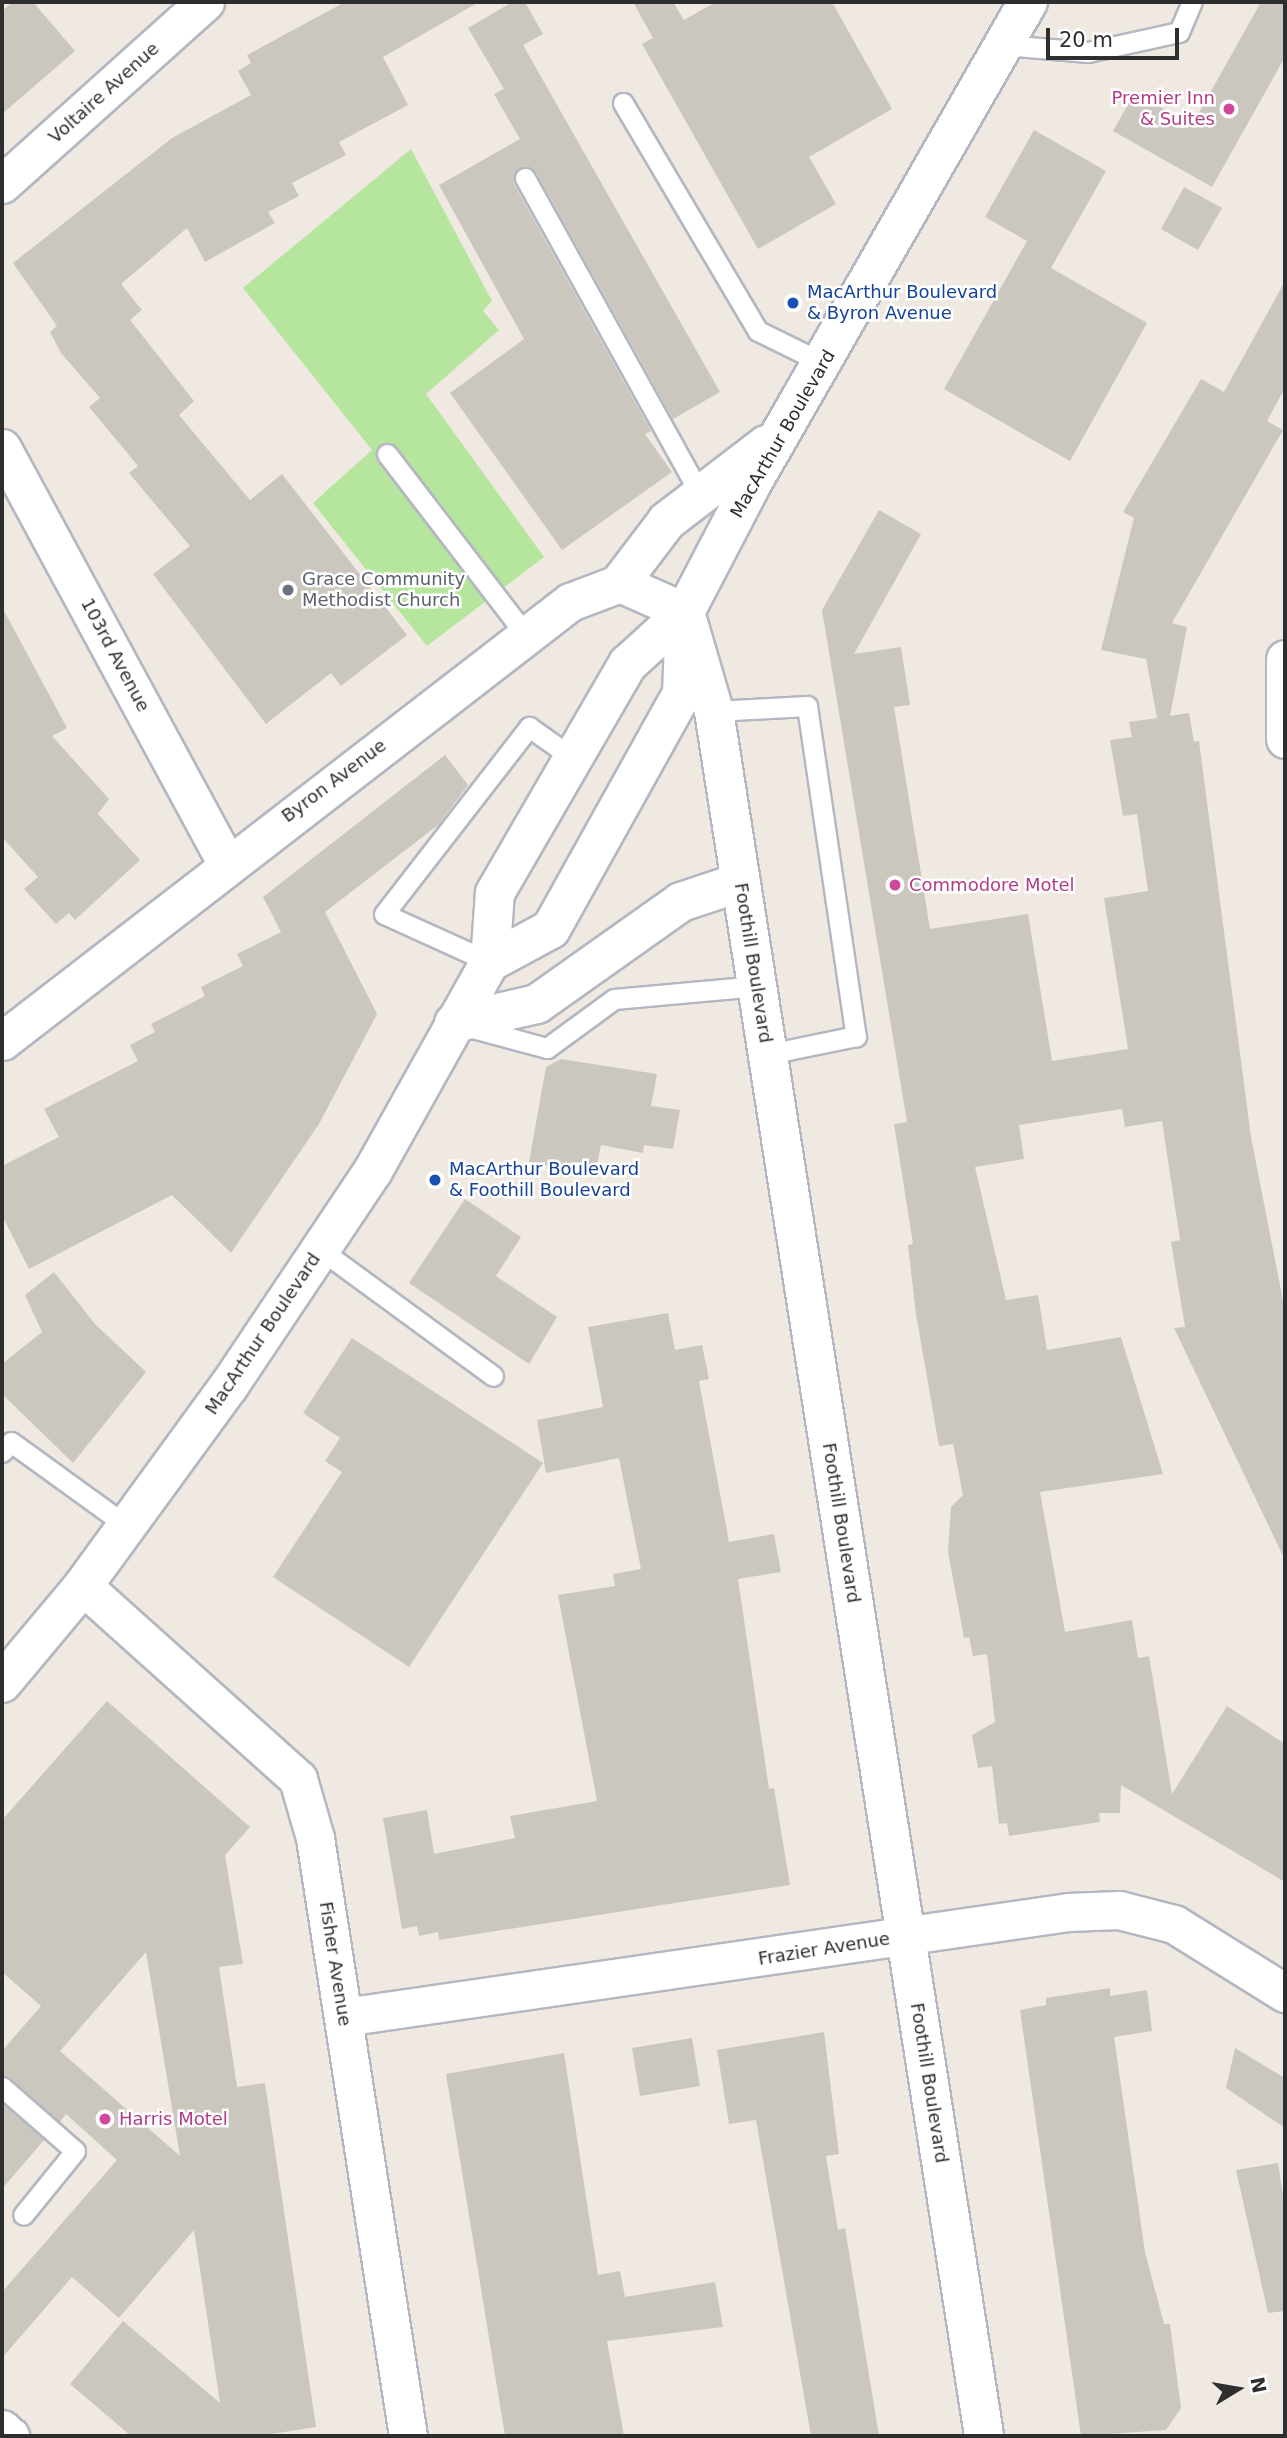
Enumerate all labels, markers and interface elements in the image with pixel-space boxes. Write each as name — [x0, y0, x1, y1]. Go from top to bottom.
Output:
scale bar — [1049, 14, 1182, 58]
text: 20 m — [1059, 28, 1113, 52]
street label: Voltaire Avenue — [44, 38, 164, 148]
place label: Premier Inn & Suites — [1112, 88, 1215, 130]
marker: Premier Inn & Suites — [1221, 101, 1237, 117]
place label: MacArthur Boulevard & Byron Avenue — [807, 282, 997, 324]
marker: MacArthur Boulevard & Byron Avenue — [785, 295, 801, 311]
street label: MacArthur Boulevard — [726, 346, 840, 522]
place label: Grace Community Methodist Church — [302, 569, 465, 612]
marker: Grace Community Methodist Church — [280, 582, 296, 598]
street label: 103rd Avenue — [76, 595, 154, 715]
street label: Byron Avenue — [278, 735, 390, 827]
place label: Commodore Motel — [909, 874, 1075, 896]
marker: Commodore Motel — [887, 877, 903, 893]
street label: Foothill Boulevard — [730, 881, 776, 1045]
place label: MacArthur Boulevard & Foothill Boulevard — [449, 1159, 639, 1202]
marker: MacArthur Boulevard & Foothill Boulevard — [427, 1172, 443, 1188]
street label: MacArthur Boulevard — [201, 1249, 325, 1419]
street label: Foothill Boulevard — [818, 1441, 864, 1605]
street label: Fisher Avenue — [314, 1900, 356, 2028]
street label: Frazier Avenue — [757, 1928, 891, 1970]
street label: Foothill Boulevard — [906, 2001, 952, 2165]
place label: Harris Motel — [119, 2108, 228, 2130]
marker: Harris Motel — [97, 2111, 113, 2127]
north arrow — [1203, 2354, 1273, 2424]
text: N — [1246, 2375, 1271, 2395]

